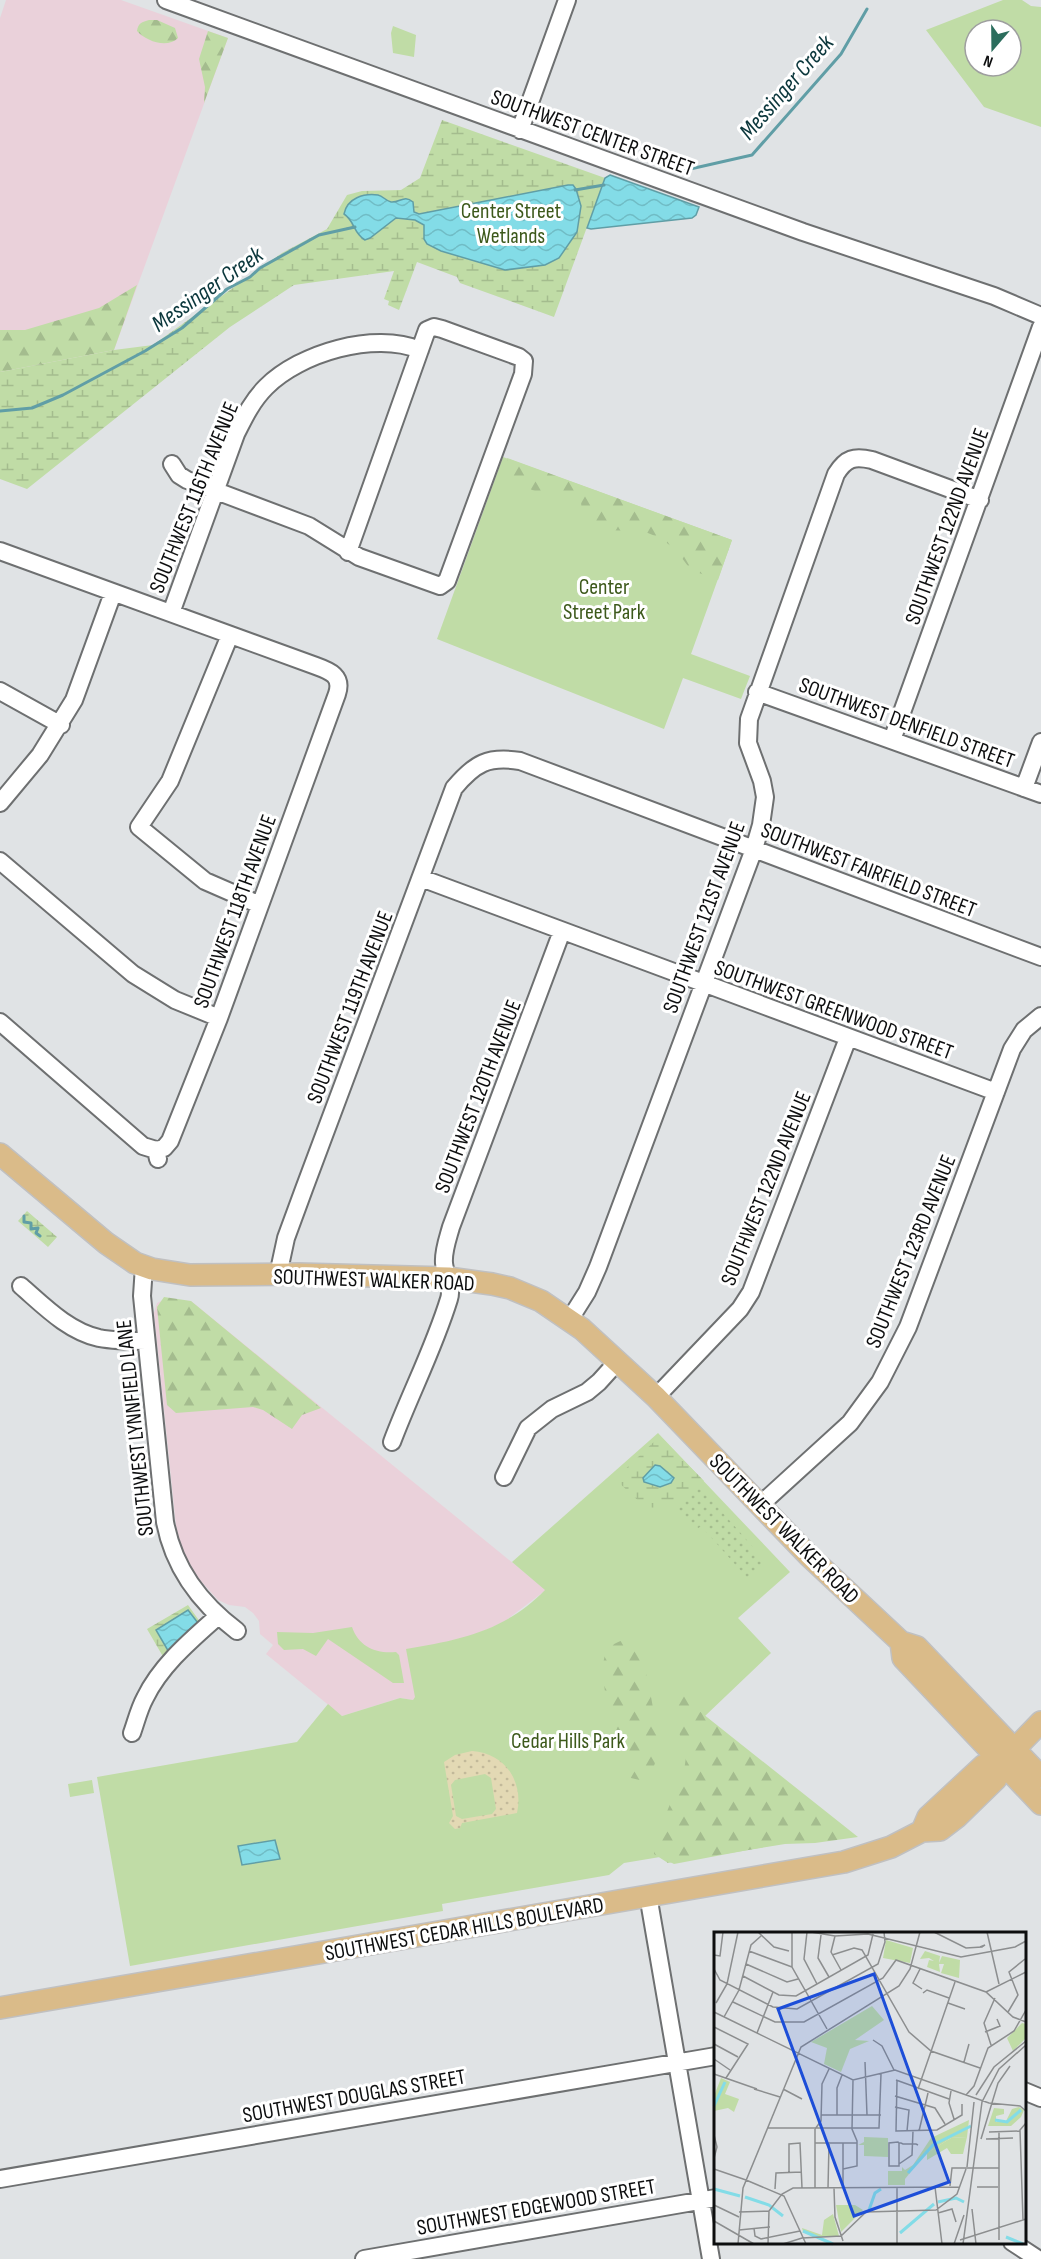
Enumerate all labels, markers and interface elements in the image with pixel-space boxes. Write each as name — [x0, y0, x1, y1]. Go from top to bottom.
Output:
north arrow — [963, 18, 1023, 78]
water label: Messinger Creek — [733, 28, 840, 146]
text: N — [981, 50, 996, 71]
street label: SOUTHWEST CENTER STREET — [487, 84, 698, 183]
park label: Center Street Wetlands — [461, 198, 562, 250]
water label: Messinger Creek — [146, 240, 269, 338]
street label: SOUTHWEST 116TH AVENUE — [144, 398, 245, 597]
street label: SOUTHWEST 122ND AVENUE — [899, 425, 995, 628]
park label: Center Street Park — [563, 574, 646, 626]
street label: SOUTHWEST DENFIELD STREET — [795, 672, 1018, 775]
street label: SOUTHWEST 118TH AVENUE — [188, 811, 283, 1012]
street label: SOUTHWEST FAIRFIELD STREET — [757, 817, 980, 924]
street label: SOUTHWEST 121ST AVENUE — [657, 818, 752, 1017]
street label: SOUTHWEST 119TH AVENUE — [301, 907, 400, 1108]
street label: SOUTHWEST GREENWOOD STREET — [710, 955, 957, 1066]
street label: SOUTHWEST 120TH AVENUE — [429, 996, 528, 1197]
street label: SOUTHWEST 122ND AVENUE — [715, 1088, 818, 1290]
street label: SOUTHWEST 123RD AVENUE — [860, 1151, 962, 1352]
street label: SOUTHWEST WALKER ROAD — [273, 1263, 475, 1298]
street label: SOUTHWEST LYNNFIELD LANE — [111, 1318, 160, 1537]
street label: SOUTHWEST WALKER ROAD — [703, 1448, 865, 1610]
park label: Cedar Hills Park — [511, 1728, 625, 1755]
street label: SOUTHWEST CEDAR HILLS BOULEVARD — [323, 1892, 606, 1967]
inset map — [714, 1932, 1026, 2244]
street label: SOUTHWEST DOUGLAS STREET — [241, 2064, 468, 2129]
street label: SOUTHWEST EDGEWOOD STREET — [415, 2173, 658, 2242]

